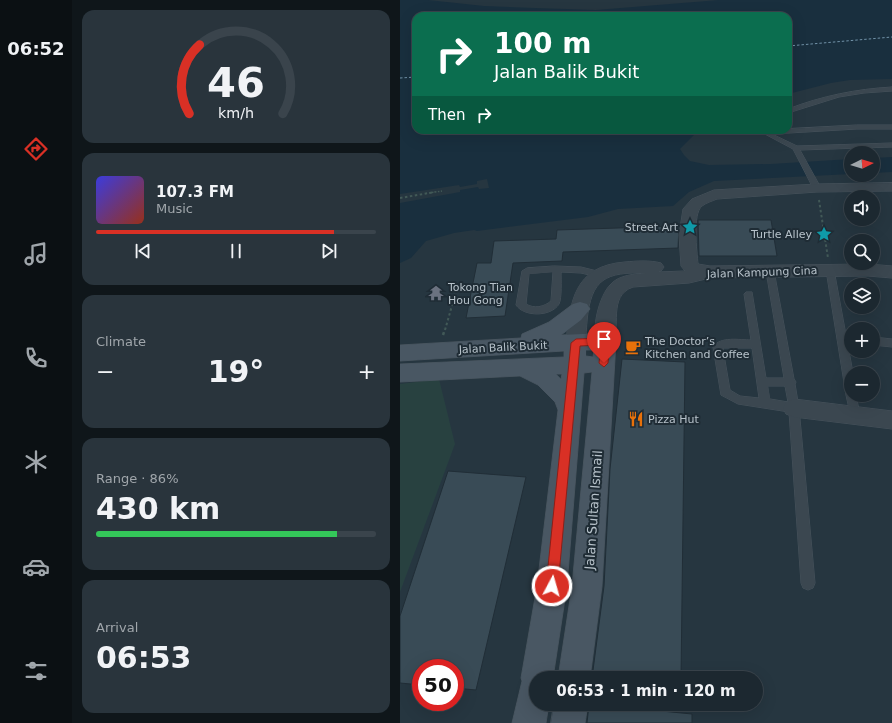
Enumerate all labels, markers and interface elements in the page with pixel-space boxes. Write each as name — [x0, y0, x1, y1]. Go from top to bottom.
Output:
text: 100 m — [494, 27, 591, 60]
icon: right — [428, 28, 480, 80]
text: 06:52 — [7, 38, 65, 59]
text: 46 — [207, 58, 265, 107]
text: Jalan Balik Bukit — [494, 61, 639, 82]
icon: right — [473, 104, 495, 126]
text: km/h — [218, 105, 254, 121]
text: Then — [428, 106, 465, 124]
icon: directions — [22, 135, 50, 163]
north arrow — [844, 146, 880, 182]
map controls — [844, 146, 880, 402]
text: 107.3 FM — [156, 183, 234, 201]
button: sound — [844, 190, 880, 226]
text: Music — [156, 201, 193, 216]
place icon: Street Art — [681, 218, 699, 236]
place label: Street Art — [625, 221, 679, 234]
place icon: Turtle Alley — [815, 225, 833, 243]
place label: Turtle Alley — [750, 228, 812, 241]
button: search — [844, 234, 880, 270]
icon: music — [22, 240, 50, 268]
icon: previous — [132, 240, 154, 262]
icon: pause — [225, 240, 247, 262]
icon: next — [318, 240, 340, 262]
street label: Jalan Kampung Cina — [706, 264, 818, 281]
button: layers — [844, 278, 880, 314]
place label: Tokong Tian Hou Gong — [447, 281, 513, 307]
temple icon: Tokong Tian Hou Gong — [427, 284, 445, 302]
pin — [587, 322, 621, 363]
button: + — [844, 322, 880, 358]
icon: arrive — [593, 328, 615, 350]
text: Climate — [96, 334, 146, 349]
place label: The Doctor’s Kitchen and Coffee — [644, 335, 750, 361]
cafe icon: The Doctor’s Kitchen and Coffee — [624, 338, 642, 356]
street label: Jalan Balik Bukit — [457, 339, 548, 356]
icon: phone — [22, 344, 50, 372]
text: 19° — [208, 354, 264, 389]
text: − — [96, 359, 114, 384]
text: + — [358, 359, 376, 384]
button: − — [844, 366, 880, 402]
restaurant icon: Pizza Hut — [627, 410, 645, 428]
place label: Pizza Hut — [648, 413, 699, 426]
icon: climate — [22, 448, 50, 476]
street label: Jalan Sultan Ismail — [582, 450, 605, 571]
text: Range · 86% — [96, 471, 179, 486]
text: 430 km — [96, 491, 220, 526]
icon: car — [22, 553, 50, 581]
position arrow — [531, 565, 573, 607]
text: Arrival — [96, 620, 138, 635]
text: 06:53 — [96, 640, 192, 675]
icon: filters — [22, 657, 50, 685]
speed limit sign: 50 — [412, 659, 464, 711]
text: 06:53 · 1 min · 120 m — [556, 682, 736, 700]

